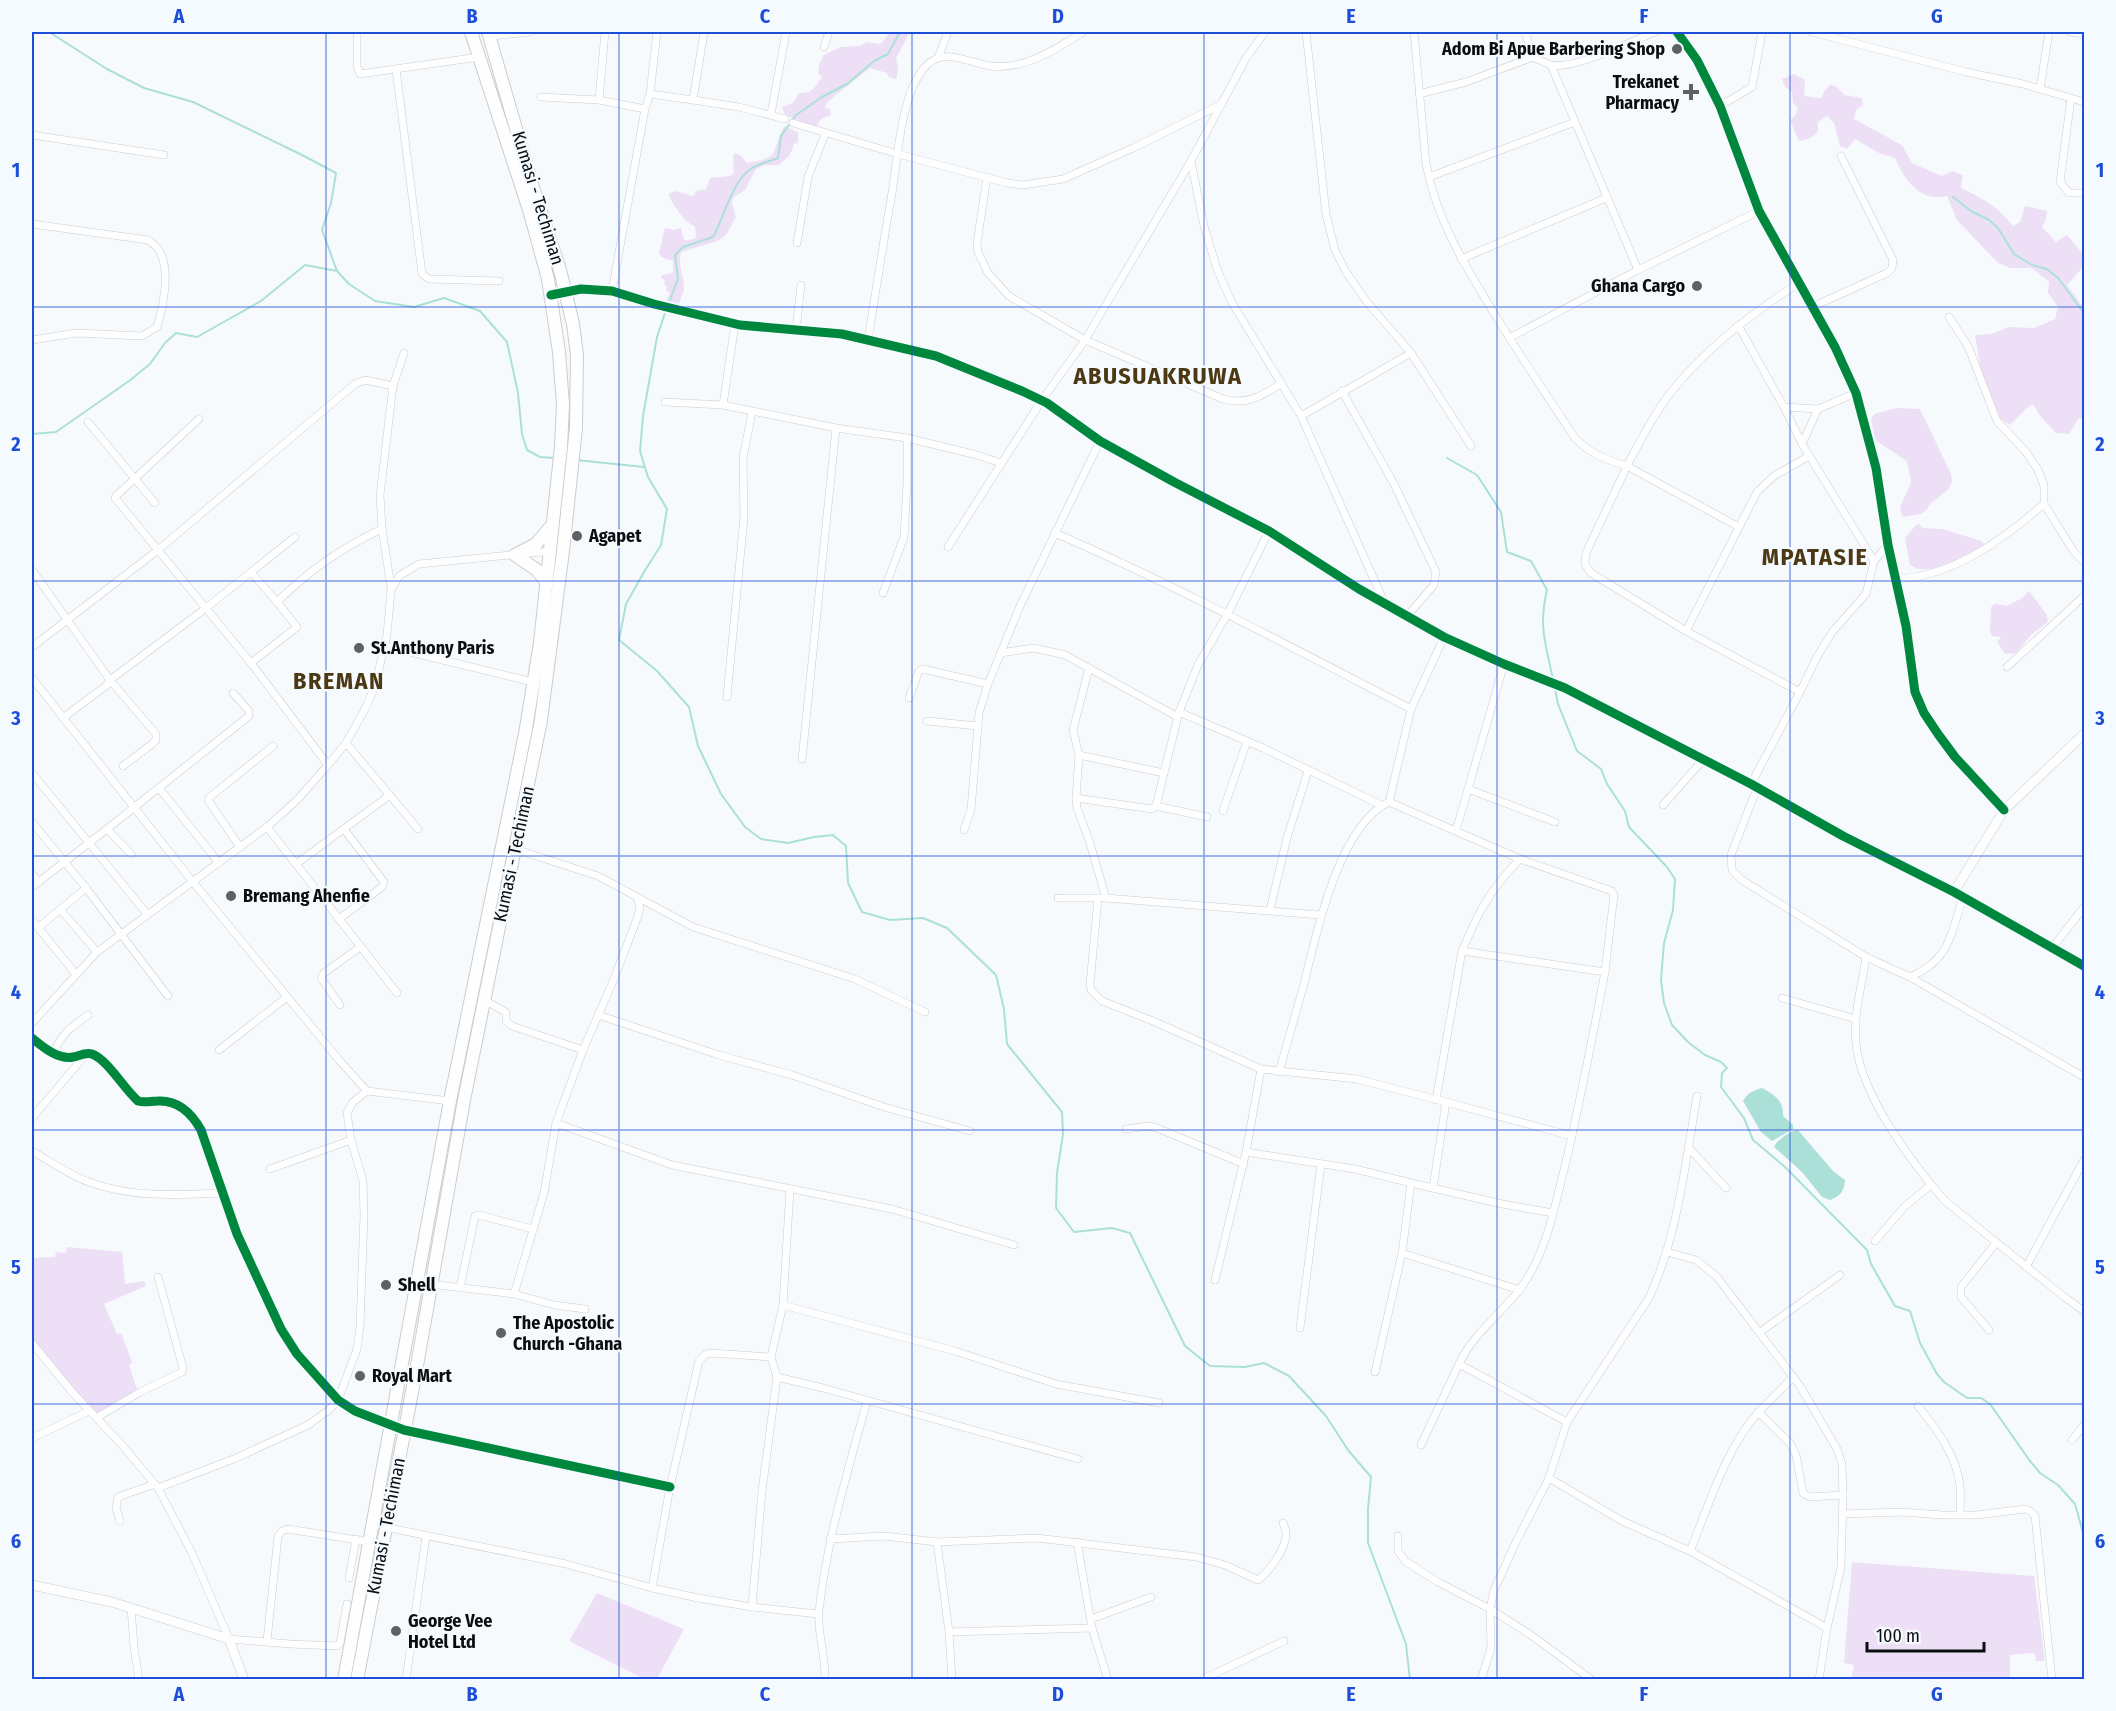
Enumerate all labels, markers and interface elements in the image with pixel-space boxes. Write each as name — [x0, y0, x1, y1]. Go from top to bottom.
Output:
text: A — [173, 4, 186, 28]
text: B — [466, 4, 478, 28]
text: C — [760, 4, 771, 28]
text: D — [1052, 4, 1064, 28]
text: E — [1346, 4, 1356, 28]
text: F — [1640, 4, 1649, 28]
text: G — [1931, 4, 1943, 28]
place label: Adom Bi Apue Barbering Shop — [1441, 38, 1665, 60]
marker: Adom Bi Apue Barbering Shop — [1670, 42, 1684, 56]
place label: Trekanet Pharmacy — [1606, 71, 1680, 114]
marker: Trekanet Pharmacy — [1684, 85, 1698, 99]
street label: Kumasi - Techiman — [507, 128, 569, 268]
text: 1 — [12, 158, 20, 182]
text: 1 — [2096, 158, 2104, 182]
place label: Ghana Cargo — [1591, 275, 1685, 297]
marker: Ghana Cargo — [1690, 279, 1704, 293]
district label: ABUSUAKRUWA — [1072, 362, 1243, 390]
text: 2 — [10, 432, 21, 456]
text: 2 — [2094, 432, 2105, 456]
place label: Agapet — [588, 525, 642, 547]
marker: Agapet — [570, 529, 584, 543]
district label: MPATASIE — [1762, 543, 1868, 571]
place label: St.Anthony Paris — [371, 637, 494, 659]
marker: St.Anthony Paris — [352, 641, 366, 655]
district label: BREMAN — [293, 667, 385, 695]
text: 3 — [10, 706, 21, 730]
text: 3 — [2094, 706, 2105, 730]
street label: Kumasi - Techiman — [489, 784, 539, 924]
place label: Bremang Ahenfie — [243, 885, 370, 907]
marker: Bremang Ahenfie — [224, 889, 238, 903]
text: 4 — [11, 980, 21, 1004]
text: 4 — [2095, 980, 2105, 1004]
text: 5 — [11, 1255, 21, 1279]
text: 5 — [2095, 1255, 2105, 1279]
place label: Shell — [398, 1274, 436, 1296]
marker: Shell — [379, 1278, 393, 1292]
place label: The Apostolic Church -Ghana — [513, 1312, 622, 1355]
marker: The Apostolic Church -Ghana — [494, 1326, 508, 1340]
place label: Royal Mart — [372, 1365, 452, 1387]
marker: Royal Mart — [353, 1369, 367, 1383]
street label: Kumasi - Techiman — [362, 1456, 410, 1596]
text: 6 — [11, 1529, 21, 1553]
text: 6 — [2095, 1529, 2105, 1553]
place label: George Vee Hotel Ltd — [408, 1610, 492, 1653]
scale bar — [1867, 1615, 1984, 1653]
marker: George Vee Hotel Ltd — [389, 1624, 403, 1638]
text: 100 m — [1876, 1625, 1920, 1647]
text: A — [173, 1682, 186, 1706]
text: B — [466, 1682, 478, 1706]
text: C — [760, 1682, 771, 1706]
text: D — [1052, 1682, 1064, 1706]
text: E — [1346, 1682, 1356, 1706]
text: F — [1640, 1682, 1649, 1706]
text: G — [1931, 1682, 1943, 1706]

